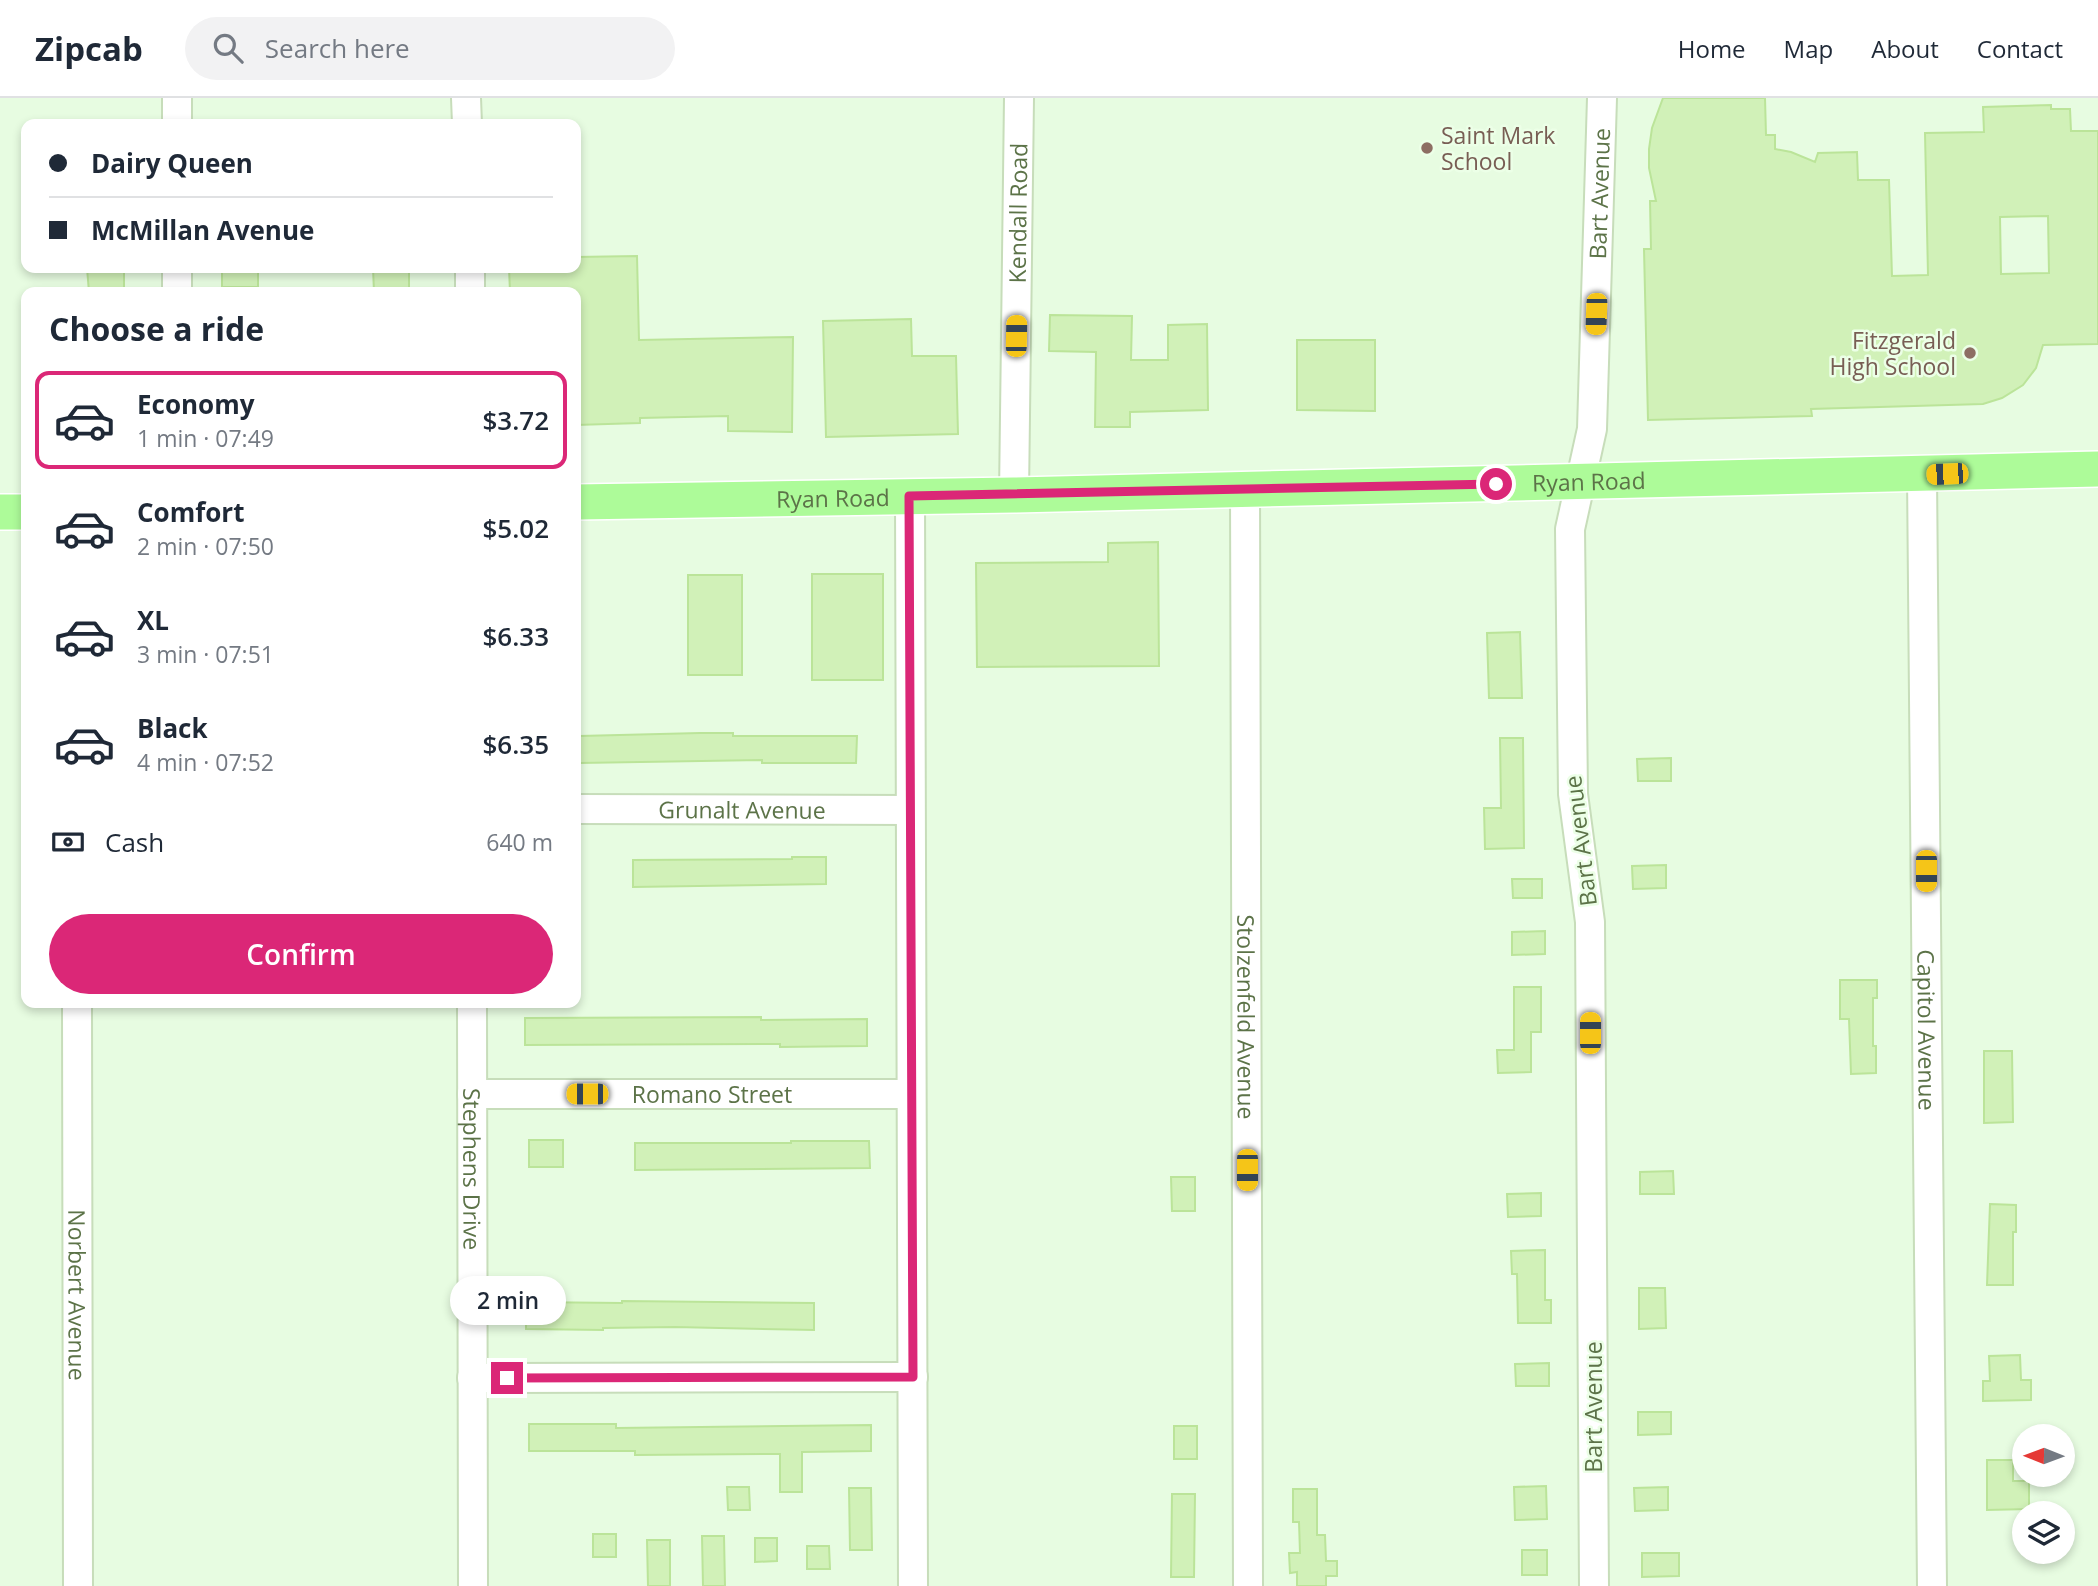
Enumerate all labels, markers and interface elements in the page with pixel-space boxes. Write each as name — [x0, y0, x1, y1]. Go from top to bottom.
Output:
search box — [185, 17, 675, 80]
text: Zipcab — [35, 26, 143, 71]
icon: search — [209, 29, 247, 67]
text: Search here — [265, 30, 410, 66]
text: Home — [1678, 32, 1746, 65]
text: Map — [1784, 32, 1833, 65]
text: About — [1871, 32, 1939, 65]
text: Contact — [1977, 32, 2063, 65]
place label: Saint Mark School — [1441, 119, 1555, 177]
street label: Bart Avenue — [1581, 128, 1617, 260]
marker: Saint Mark School — [1419, 140, 1435, 156]
street label: Kendall Road — [1001, 143, 1034, 283]
text: Dairy Queen — [91, 145, 253, 181]
text: McMillan Avenue — [91, 212, 314, 248]
car — [1585, 293, 1608, 335]
text: Choose a ride — [49, 307, 264, 350]
car — [1006, 315, 1027, 357]
place label: Fitzgerald High School — [1829, 324, 1956, 382]
marker: Fitzgerald High School — [1962, 345, 1978, 361]
text: Economy — [137, 386, 255, 422]
icon: car — [53, 389, 116, 452]
text: $3.72 — [482, 402, 549, 438]
text: 1 min · 07:49 — [137, 422, 274, 454]
car — [1926, 463, 1969, 485]
street label: Ryan Road — [1532, 464, 1646, 499]
route start — [1480, 468, 1512, 500]
street label: Ryan Road — [776, 481, 890, 515]
text: Comfort — [137, 494, 244, 530]
icon: car — [53, 497, 116, 560]
text: $5.02 — [482, 510, 549, 546]
text: 2 min · 07:50 — [137, 530, 274, 562]
text: XL — [137, 602, 169, 638]
icon: car — [53, 605, 116, 668]
text: $6.33 — [482, 618, 549, 654]
text: 3 min · 07:51 — [137, 638, 274, 670]
text: Black — [137, 710, 208, 746]
icon: car — [53, 713, 116, 776]
text: $6.35 — [482, 726, 549, 762]
text: 4 min · 07:52 — [137, 746, 274, 778]
street label: Bart Avenue — [1556, 774, 1604, 908]
street label: Grunalt Avenue — [658, 793, 826, 826]
icon: cash — [49, 823, 87, 861]
text: Cash — [105, 824, 164, 860]
text: 640 m — [486, 826, 553, 858]
car — [1916, 850, 1937, 892]
button: Confirm — [49, 914, 553, 994]
street label: Stolzenfeld Avenue — [1230, 914, 1263, 1120]
street label: Capitol Avenue — [1910, 949, 1944, 1111]
car — [1580, 1012, 1601, 1054]
street label: Romano Street — [632, 1078, 792, 1110]
car — [567, 1084, 609, 1105]
street label: Stephens Drive — [456, 1088, 488, 1250]
car — [1237, 1149, 1258, 1191]
street label: Norbert Avenue — [61, 1209, 94, 1381]
callout: 2 min — [449, 1276, 565, 1326]
text: 2 min — [477, 1284, 539, 1316]
street label: Bart Avenue — [1577, 1341, 1609, 1473]
route end — [491, 1362, 523, 1394]
north arrow — [2012, 1424, 2076, 1488]
map controls — [2012, 1424, 2075, 1564]
button: layers — [2012, 1501, 2075, 1564]

